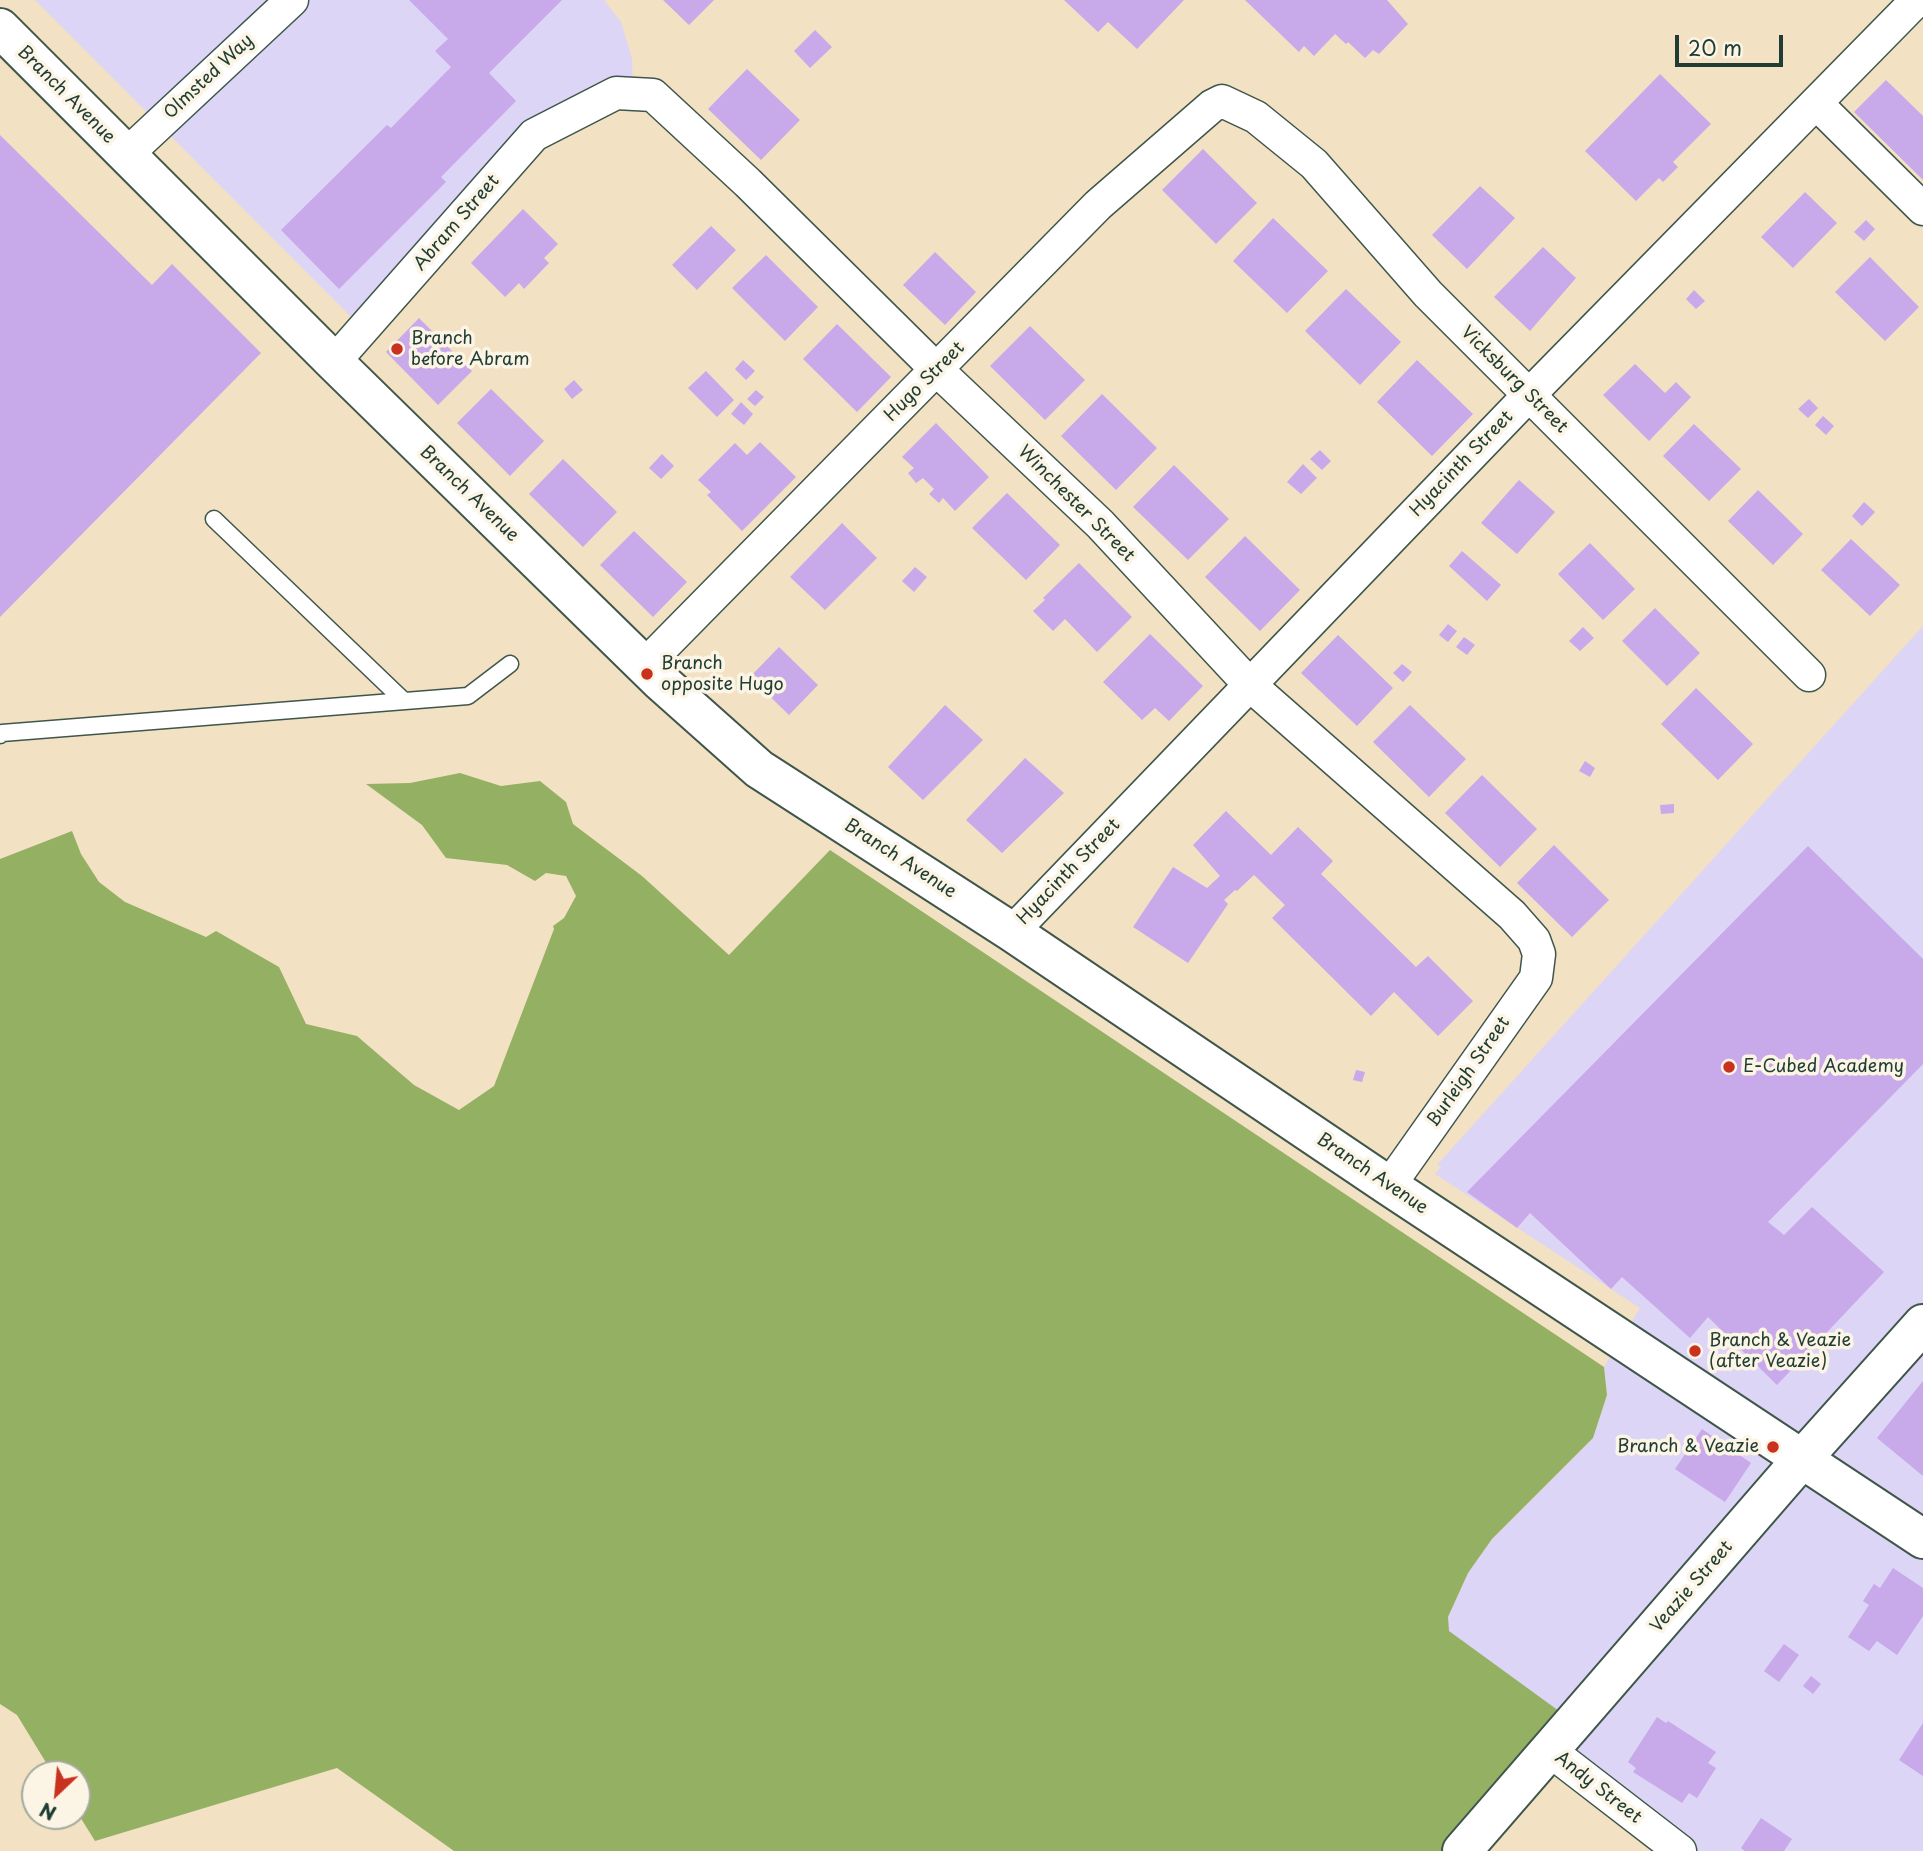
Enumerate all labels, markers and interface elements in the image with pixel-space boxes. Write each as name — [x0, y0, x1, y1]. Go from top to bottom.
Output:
scale bar — [1678, 21, 1786, 65]
street label: Olmsted Way — [160, 30, 258, 124]
text: 20 m — [1688, 31, 1742, 63]
street label: Branch Avenue — [13, 42, 119, 148]
street label: Abram Street — [410, 171, 504, 275]
street label: Vicksburg Street — [1456, 322, 1572, 438]
place label: Branch before Abram — [411, 328, 530, 370]
street label: Hugo Street — [880, 337, 970, 427]
marker: Branch before Abram — [389, 341, 405, 357]
street label: Hyacinth Street — [1406, 406, 1518, 522]
street label: Branch Avenue — [415, 441, 523, 547]
street label: Winchester Street — [1013, 441, 1139, 567]
place label: Branch opposite Hugo — [661, 653, 784, 696]
marker: Branch opposite Hugo — [639, 666, 655, 682]
street label: Hyacinth Street — [1013, 814, 1125, 930]
street label: Branch Avenue — [840, 815, 960, 903]
street label: Burleigh Street — [1423, 1013, 1515, 1131]
place label: E-Cubed Academy — [1743, 1056, 1904, 1078]
marker: E-Cubed Academy — [1721, 1059, 1737, 1075]
street label: Branch Avenue — [1312, 1129, 1432, 1219]
place label: Branch & Veazie (after Veazie) — [1709, 1330, 1851, 1372]
marker: Branch & Veazie (after Veazie) — [1687, 1343, 1703, 1359]
place label: Branch & Veazie — [1617, 1436, 1759, 1458]
marker: Branch & Veazie — [1765, 1439, 1781, 1455]
street label: Veazie Street — [1646, 1537, 1738, 1637]
street label: Andy Street — [1550, 1747, 1646, 1829]
north arrow — [21, 1760, 91, 1830]
text: N — [35, 1796, 61, 1828]

